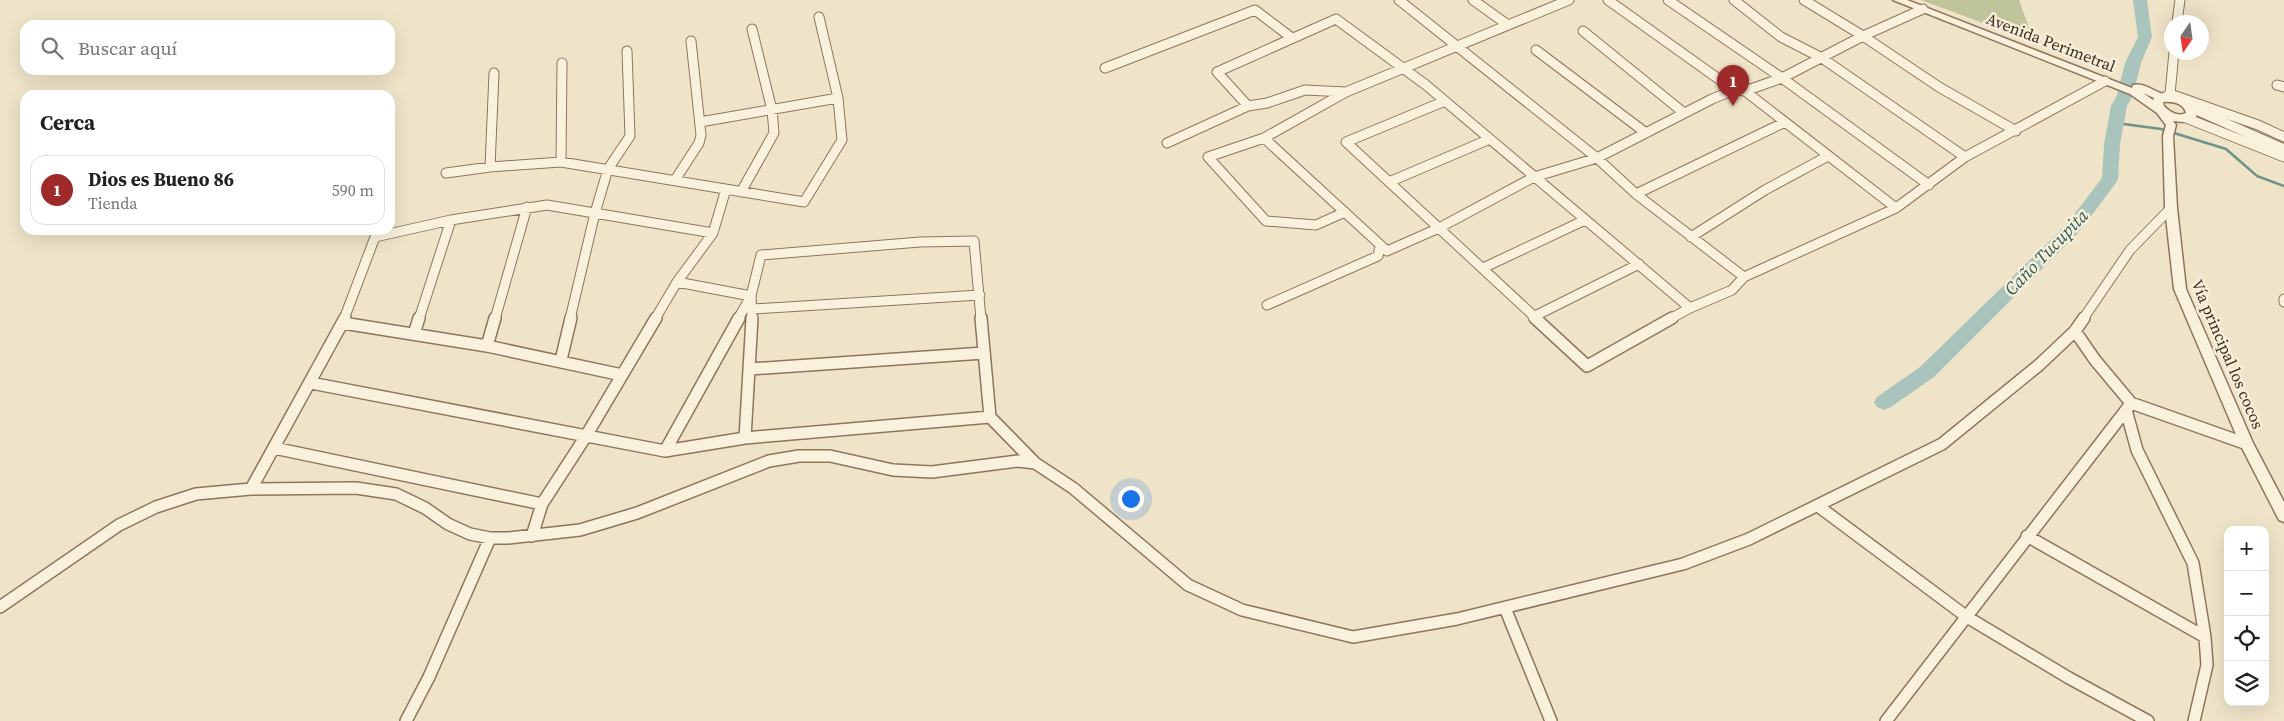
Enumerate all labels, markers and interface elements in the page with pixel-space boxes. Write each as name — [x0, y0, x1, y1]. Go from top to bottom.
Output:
street label: Avenida Perimetral — [1983, 7, 2119, 77]
north arrow — [2164, 15, 2209, 60]
search box — [20, 20, 395, 75]
icon: search — [38, 34, 66, 62]
text: Buscar aquí — [78, 35, 177, 61]
pin: 1 — [1717, 65, 1749, 106]
text: Cerca — [40, 108, 95, 137]
text: Dios es Bueno 86 — [88, 166, 234, 192]
text: 1 — [53, 179, 61, 201]
text: 590 m — [332, 179, 374, 201]
text: Tienda — [88, 192, 137, 214]
water label: Caño Tucupita — [1999, 203, 2094, 301]
street label: Vía principal los cocos — [2187, 276, 2269, 432]
your location — [1118, 486, 1144, 512]
map controls — [2224, 526, 2269, 706]
button: + — [2224, 526, 2269, 571]
button: − — [2224, 571, 2269, 616]
button: locate — [2224, 616, 2269, 661]
button: layers — [2224, 661, 2269, 706]

